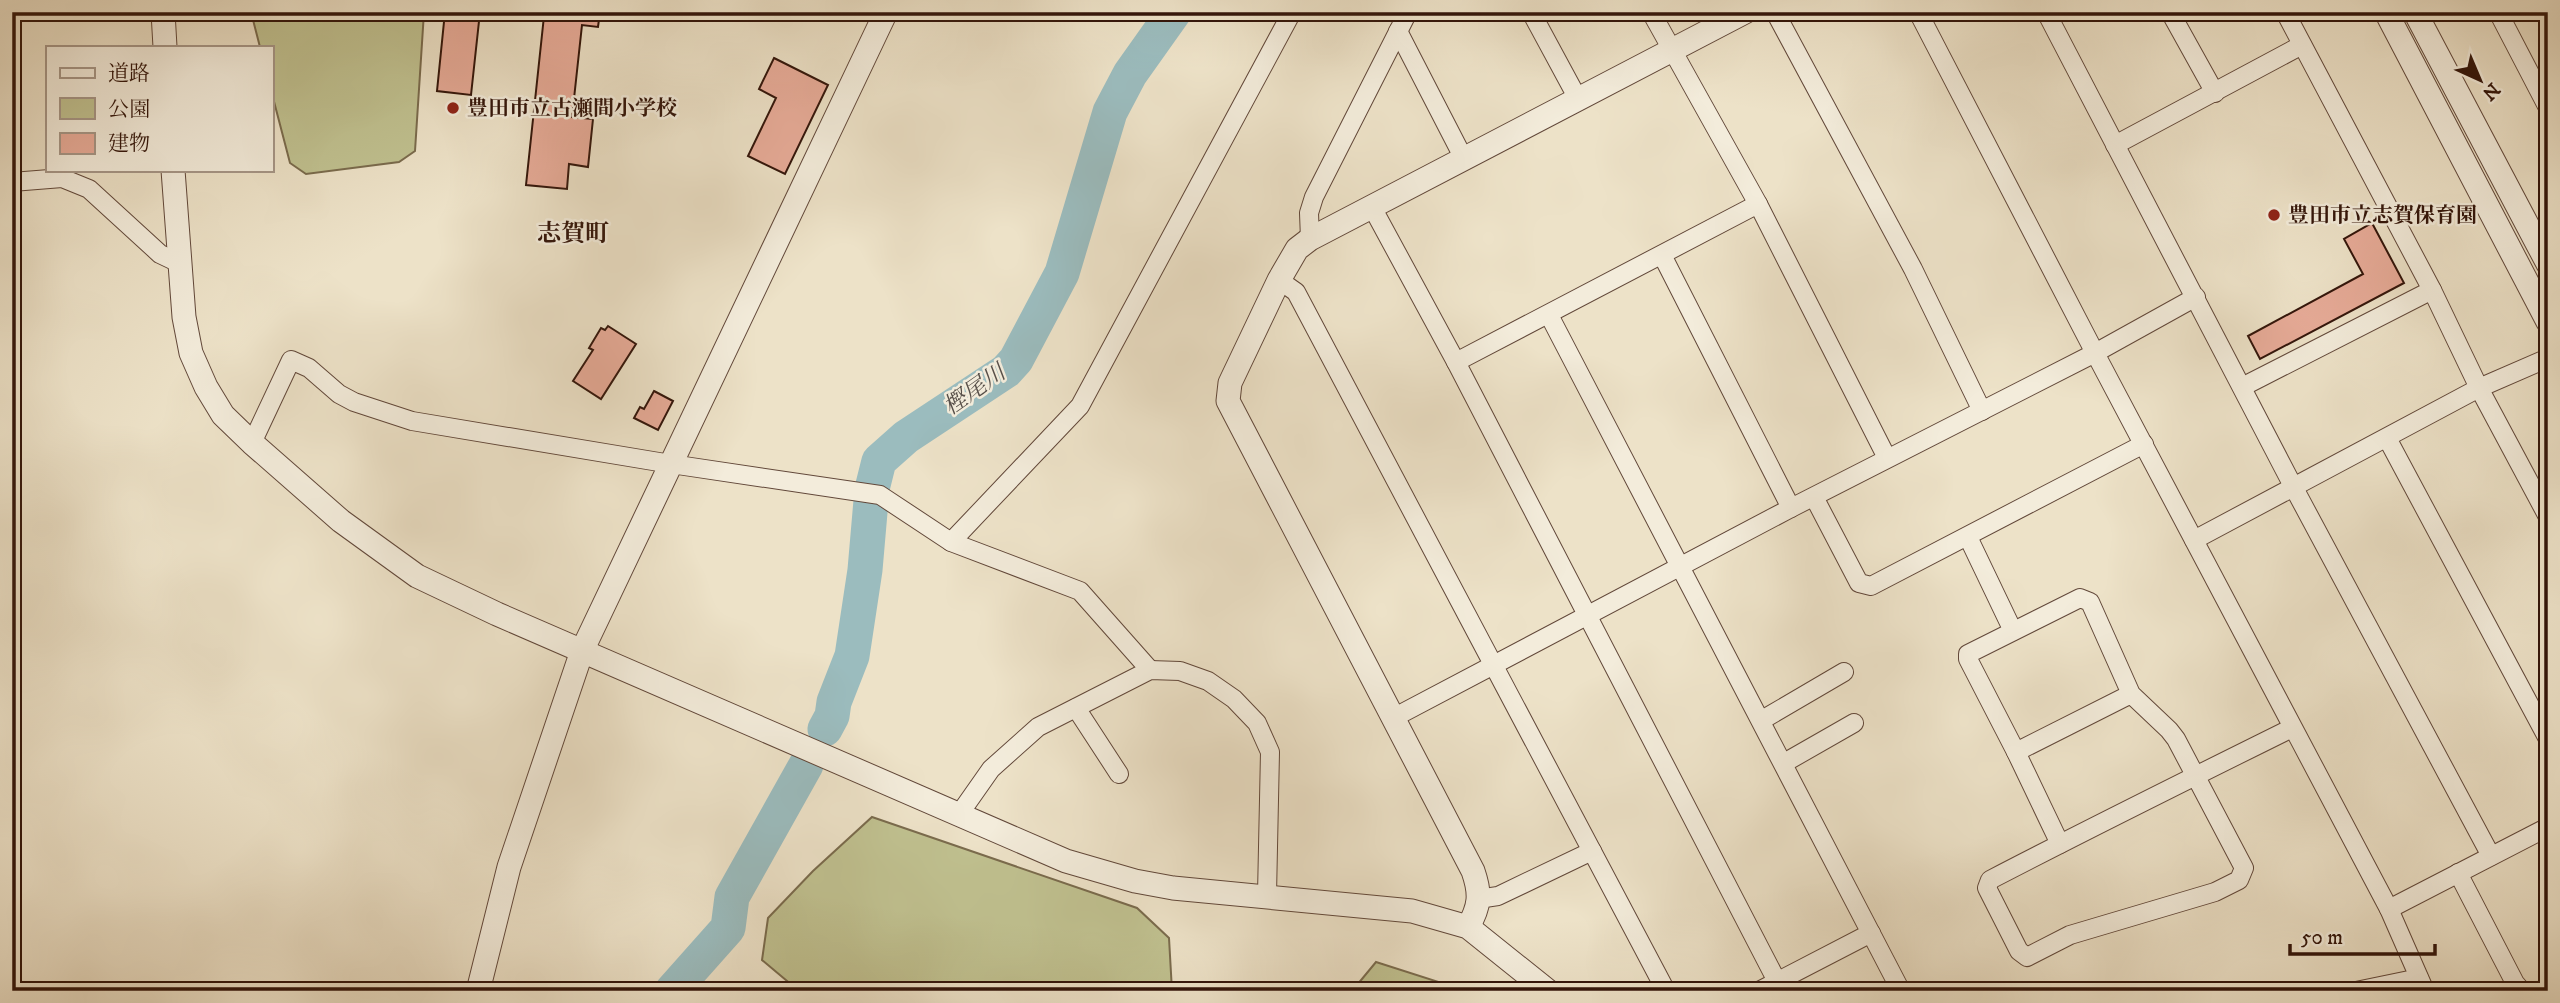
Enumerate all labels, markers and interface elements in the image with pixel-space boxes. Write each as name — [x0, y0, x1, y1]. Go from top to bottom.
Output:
legend — [46, 46, 273, 172]
north arrow — [2444, 46, 2514, 116]
text: 道路 — [108, 61, 150, 87]
text: N — [2477, 77, 2504, 105]
place label: 豊田市立古瀬間小学校 — [467, 96, 677, 122]
text: 公園 — [108, 97, 150, 123]
marker: 豊田市立古瀬間小学校 — [445, 100, 461, 116]
text: 建物 — [108, 131, 150, 157]
place label: 豊田市立志賀保育園 — [2288, 203, 2477, 229]
marker: 豊田市立志賀保育園 — [2266, 207, 2282, 223]
district label: 志賀町 — [537, 219, 609, 249]
water label: 樫尾川 — [938, 357, 1014, 422]
scale bar — [2290, 912, 2436, 956]
text: 50 m — [2301, 925, 2343, 951]

